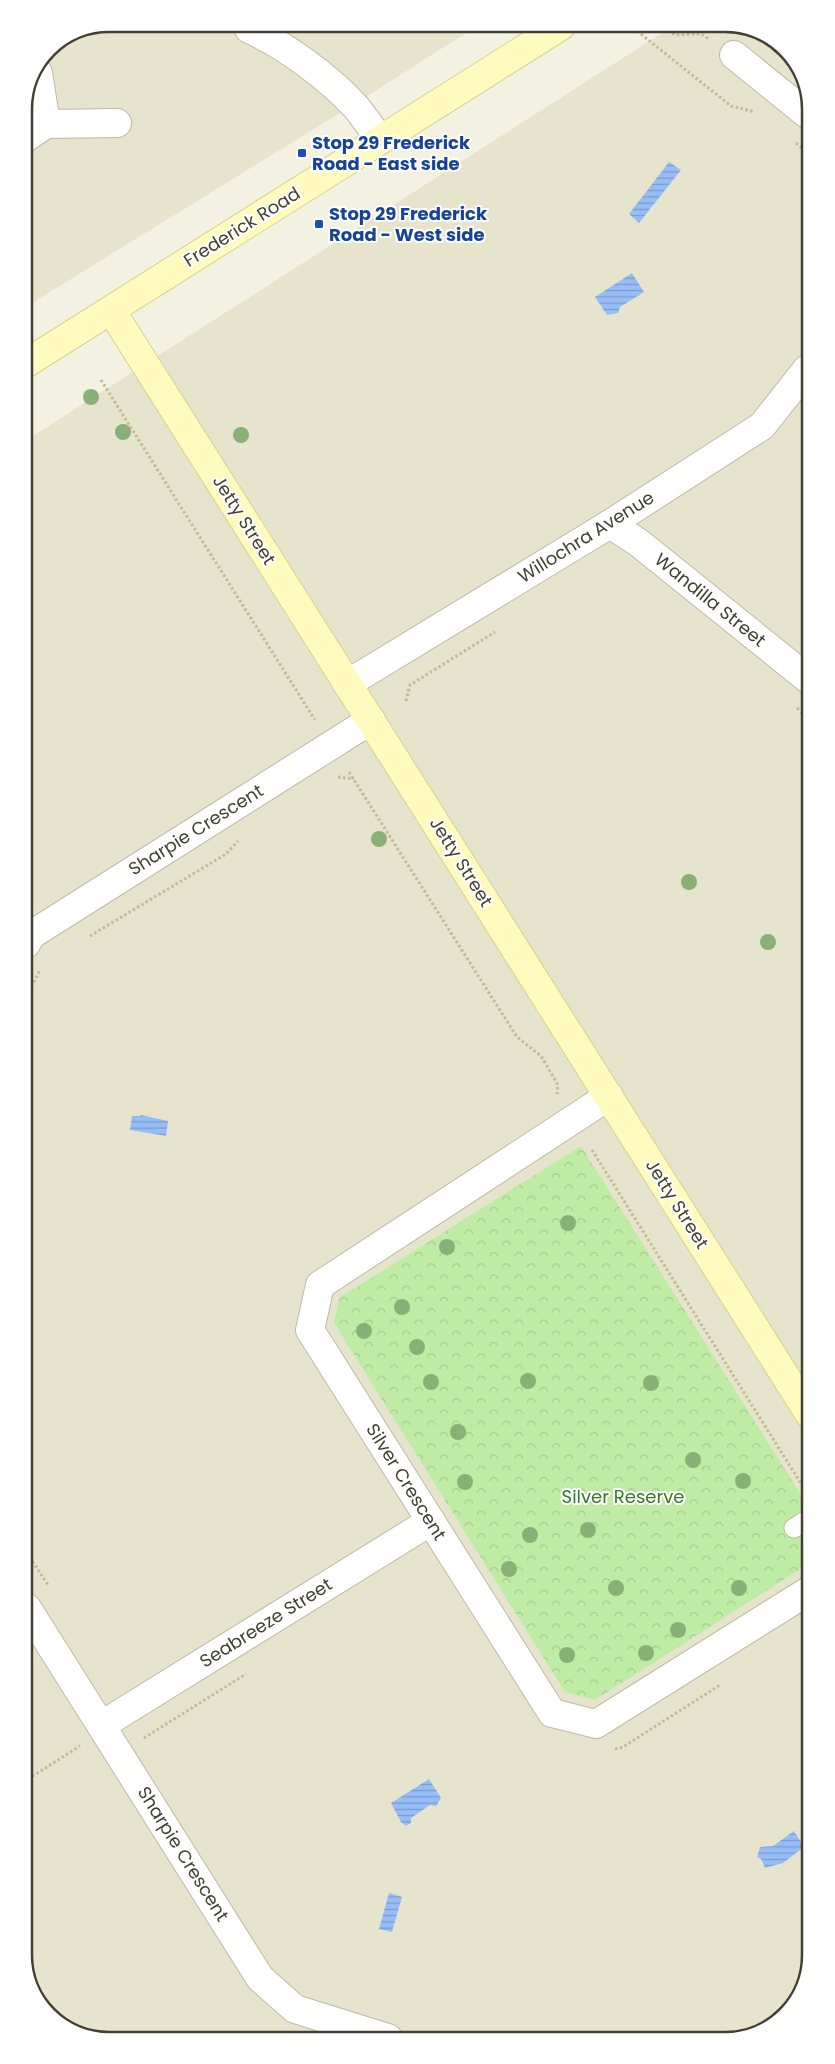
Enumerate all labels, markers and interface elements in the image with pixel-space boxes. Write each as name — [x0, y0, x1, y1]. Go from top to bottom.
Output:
place label: Stop 29 Frederick Road - East side — [312, 130, 471, 176]
marker: Stop 29 Frederick Road - East side — [296, 147, 308, 159]
street label: Frederick Road — [179, 181, 305, 272]
place label: Stop 29 Frederick Road - West side — [329, 201, 488, 247]
marker: Stop 29 Frederick Road - West side — [313, 218, 325, 230]
street label: Jetty Street — [207, 470, 282, 569]
street label: Willochra Avenue — [513, 485, 659, 589]
street label: Wandilla Street — [649, 547, 771, 652]
street label: Sharpie Crescent — [123, 778, 268, 881]
street label: Jetty Street — [424, 812, 499, 911]
street label: Jetty Street — [640, 1154, 715, 1253]
street label: Silver Crescent — [360, 1418, 452, 1545]
park label: Silver Reserve — [562, 1484, 684, 1509]
street label: Seabreeze Street — [195, 1572, 337, 1673]
street label: Sharpie Crescent — [132, 1781, 235, 1926]

